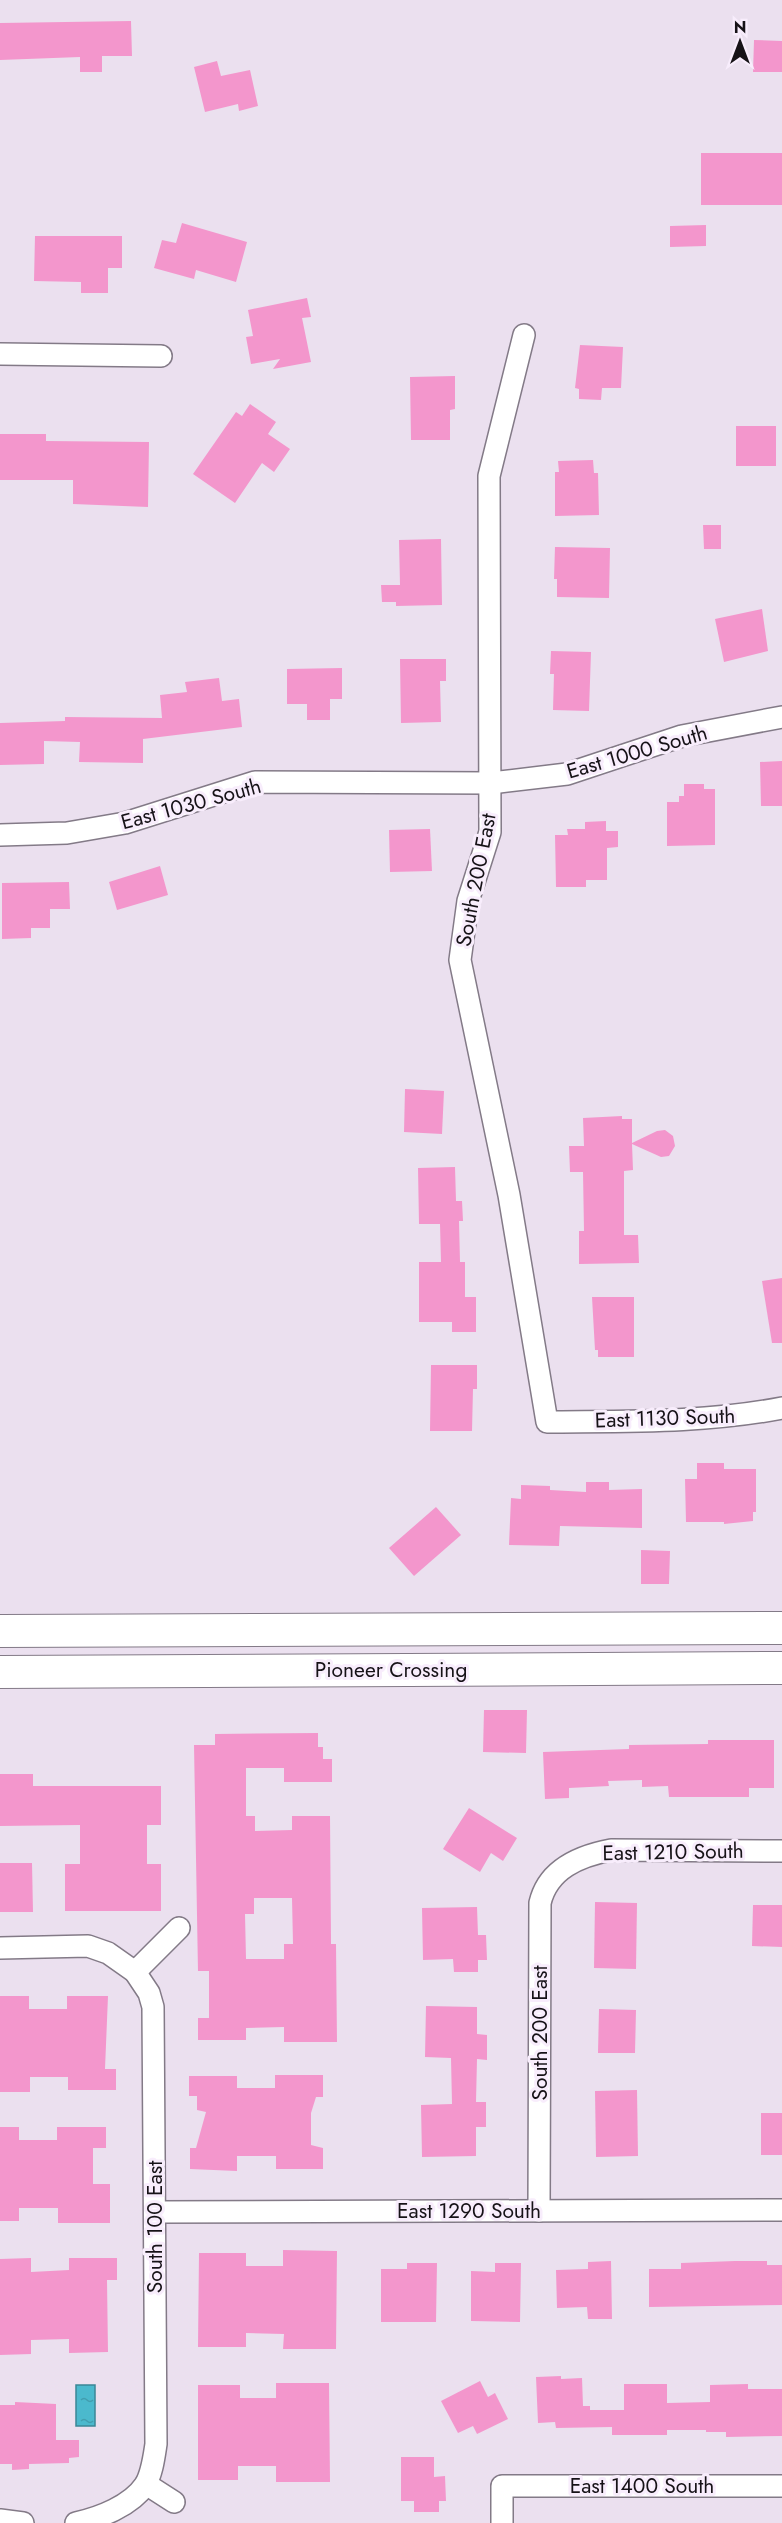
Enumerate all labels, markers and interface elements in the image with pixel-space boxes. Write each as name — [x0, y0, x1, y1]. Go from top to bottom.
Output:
north arrow — [710, 12, 770, 72]
text: N — [734, 16, 746, 39]
street label: East 1000 South — [563, 718, 711, 786]
street label: East 1030 South — [118, 771, 264, 837]
street label: South 200 East — [448, 811, 504, 949]
street label: East 1130 South — [594, 1401, 736, 1435]
street label: Pioneer Crossing — [315, 1655, 467, 1685]
street label: East 1210 South — [602, 1836, 744, 1868]
street label: South 200 East — [525, 1966, 555, 2100]
street label: South 100 East — [140, 2161, 170, 2293]
street label: East 1290 South — [397, 2196, 541, 2226]
street label: East 1400 South — [570, 2471, 714, 2501]

